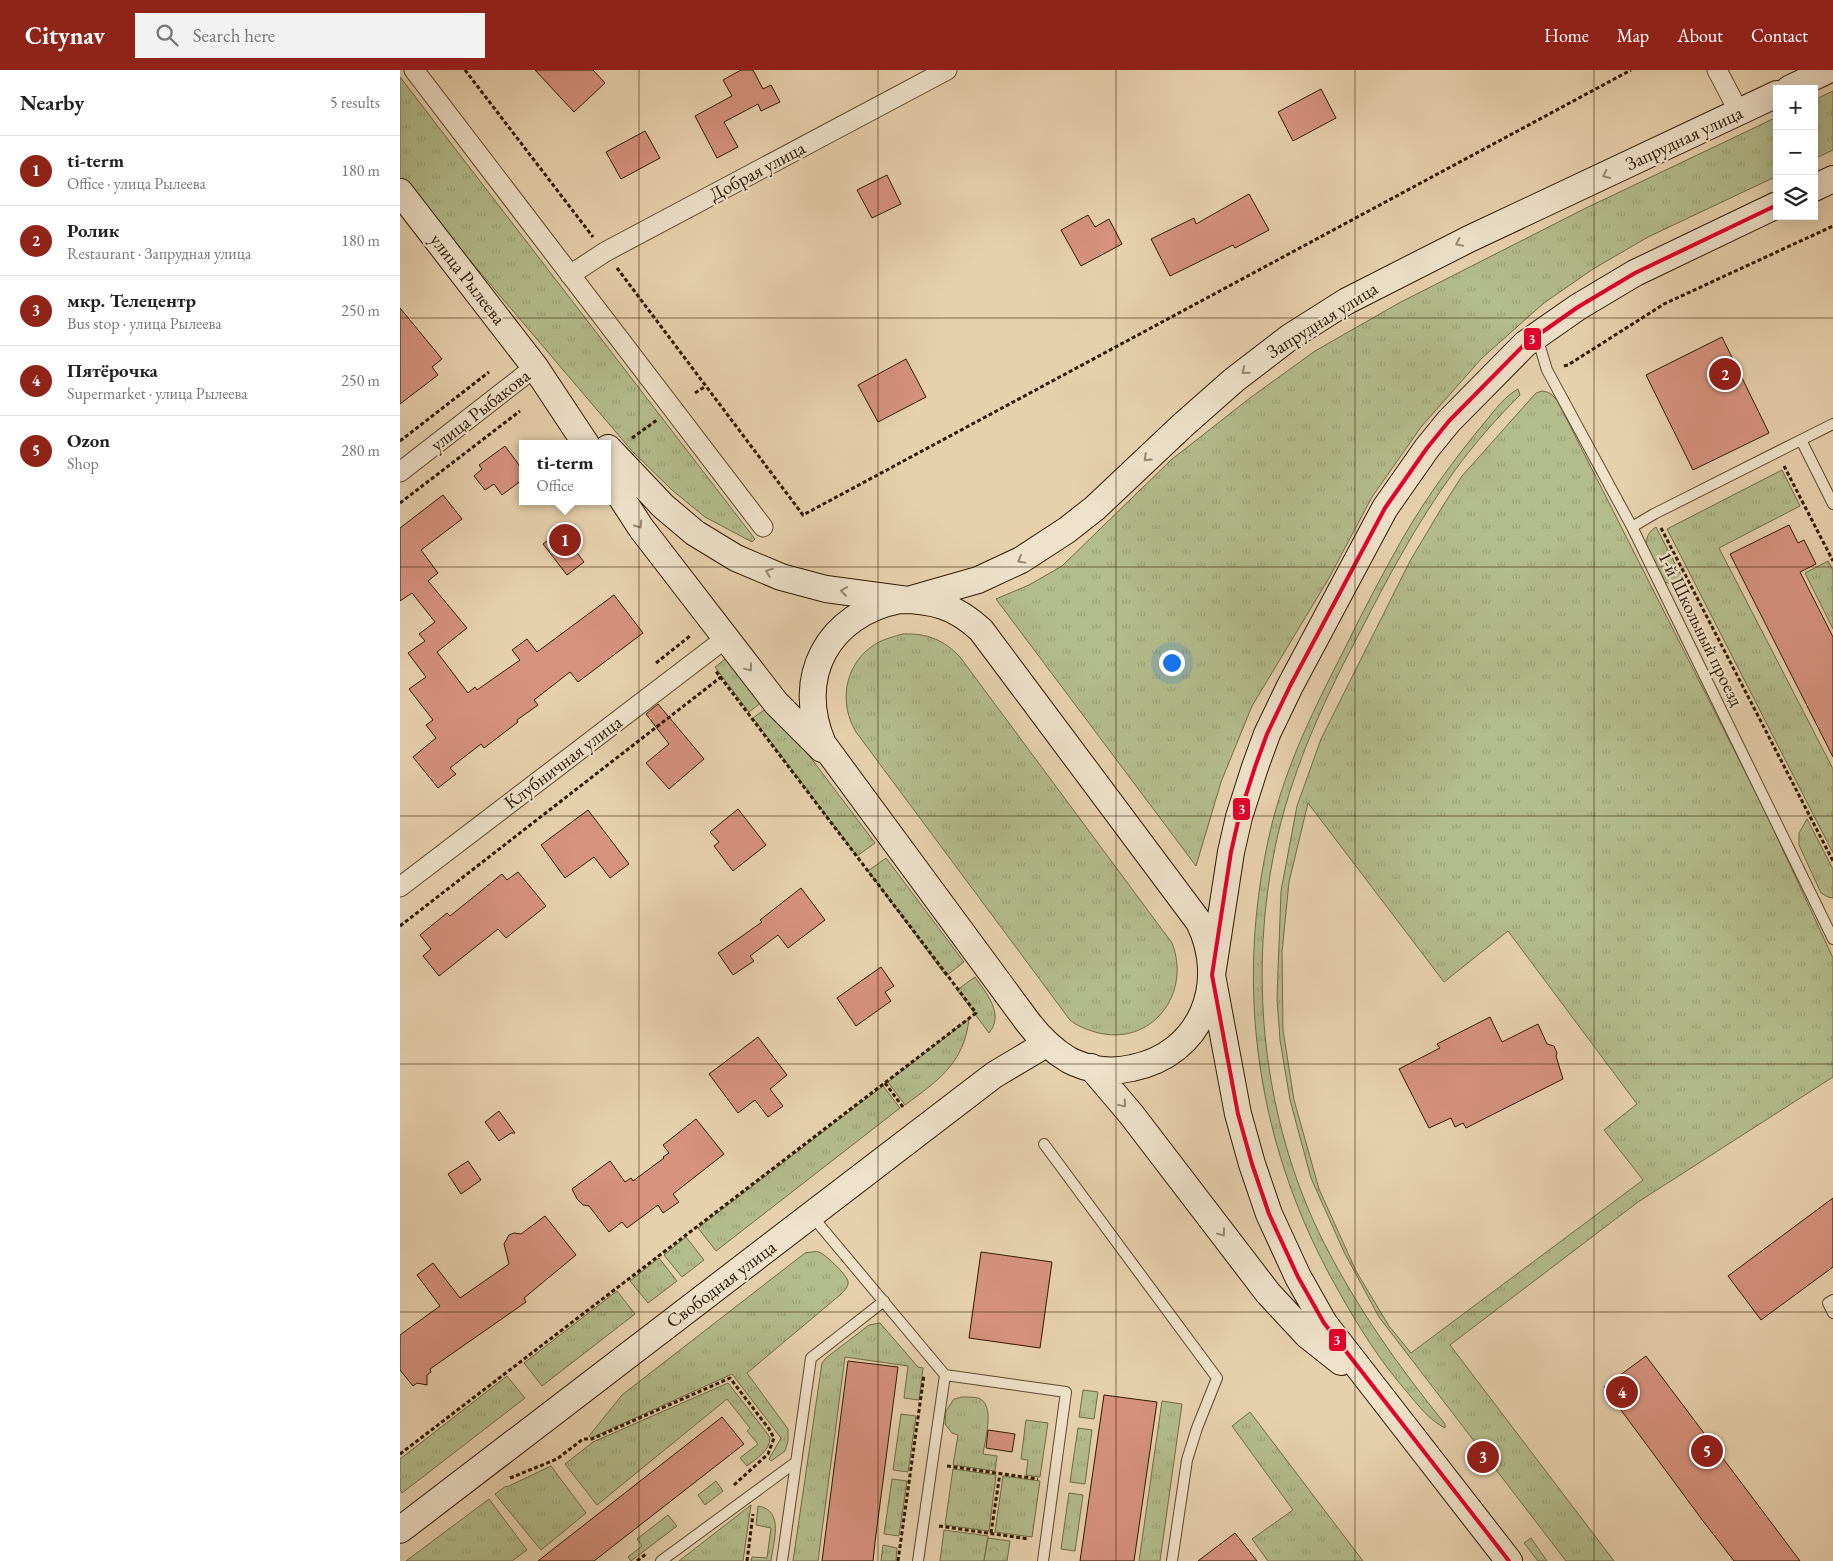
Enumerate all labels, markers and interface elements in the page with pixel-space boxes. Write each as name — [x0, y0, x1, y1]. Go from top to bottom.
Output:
search box — [135, 13, 485, 58]
text: Citynav — [25, 20, 105, 51]
icon: search — [153, 21, 181, 49]
text: Search here — [193, 23, 275, 48]
text: Home — [1544, 24, 1589, 47]
text: Map — [1617, 24, 1649, 47]
text: About — [1677, 24, 1723, 47]
text: Contact — [1751, 24, 1808, 47]
map controls — [1773, 85, 1818, 220]
button: + — [1773, 85, 1818, 130]
text: Nearby — [20, 89, 84, 116]
text: 5 results — [330, 92, 380, 113]
street label: Запрудная улица — [1621, 100, 1747, 176]
button: − — [1773, 130, 1818, 175]
street label: Добрая улица — [705, 135, 810, 207]
text: ti-term — [67, 148, 124, 173]
text: 1 — [32, 160, 40, 181]
text: 180 m — [341, 160, 380, 181]
one-way arrow — [1602, 169, 1611, 179]
text: Office · улица Рылеева — [67, 173, 206, 194]
button: layers — [1773, 175, 1818, 220]
text: Ролик — [67, 218, 119, 243]
street label: улица Рылеева — [424, 228, 512, 330]
text: 2 — [32, 230, 40, 251]
text: 180 m — [341, 230, 380, 251]
one-way arrow — [1455, 237, 1464, 247]
text: Restaurant · Запрудная улица — [67, 243, 251, 264]
street label: Запрудная улица — [1262, 276, 1383, 364]
text: мкр. Телецентр — [67, 288, 196, 313]
text: 3 — [32, 300, 40, 321]
text: 250 m — [341, 300, 380, 321]
text: Bus stop · улица Рылеева — [67, 313, 222, 334]
line badge: 3 — [1523, 327, 1542, 351]
text: 3 — [1528, 330, 1536, 348]
pin: 2 — [1709, 355, 1741, 393]
text: Пятёрочка — [67, 358, 158, 383]
street label: улица Рыбакова — [425, 363, 535, 457]
one-way arrow — [1241, 366, 1250, 375]
text: 4 — [32, 370, 40, 391]
text: 250 m — [341, 370, 380, 391]
text: Supermarket · улица Рылеева — [67, 383, 248, 404]
text: Ozon — [67, 428, 110, 453]
text: 5 — [32, 440, 40, 461]
text: 280 m — [341, 440, 380, 461]
popup — [519, 440, 611, 505]
text: ti-term — [537, 450, 593, 475]
one-way arrow — [1144, 452, 1153, 461]
text: Shop — [67, 453, 99, 474]
text: Office — [537, 475, 574, 496]
one-way arrow — [633, 519, 642, 529]
pin: 1 — [549, 521, 581, 559]
street label: 1-й Школьный проезд — [1653, 547, 1749, 711]
one-way arrow — [1018, 553, 1027, 563]
one-way arrow — [765, 568, 774, 578]
one-way arrow — [840, 586, 848, 597]
your location — [1159, 650, 1185, 676]
one-way arrow — [743, 662, 752, 672]
street label: Клубничная улица — [499, 709, 627, 815]
line badge: 3 — [1232, 797, 1251, 821]
text: 3 — [1238, 800, 1246, 818]
one-way arrow — [1117, 1099, 1126, 1108]
one-way arrow — [1216, 1227, 1225, 1237]
street label: Свободная улица — [661, 1234, 781, 1334]
line badge: 3 — [1328, 1328, 1347, 1352]
text: 3 — [1333, 1331, 1341, 1349]
pin: 4 — [1606, 1373, 1638, 1411]
pin: 5 — [1691, 1432, 1723, 1470]
pin: 3 — [1467, 1438, 1499, 1476]

